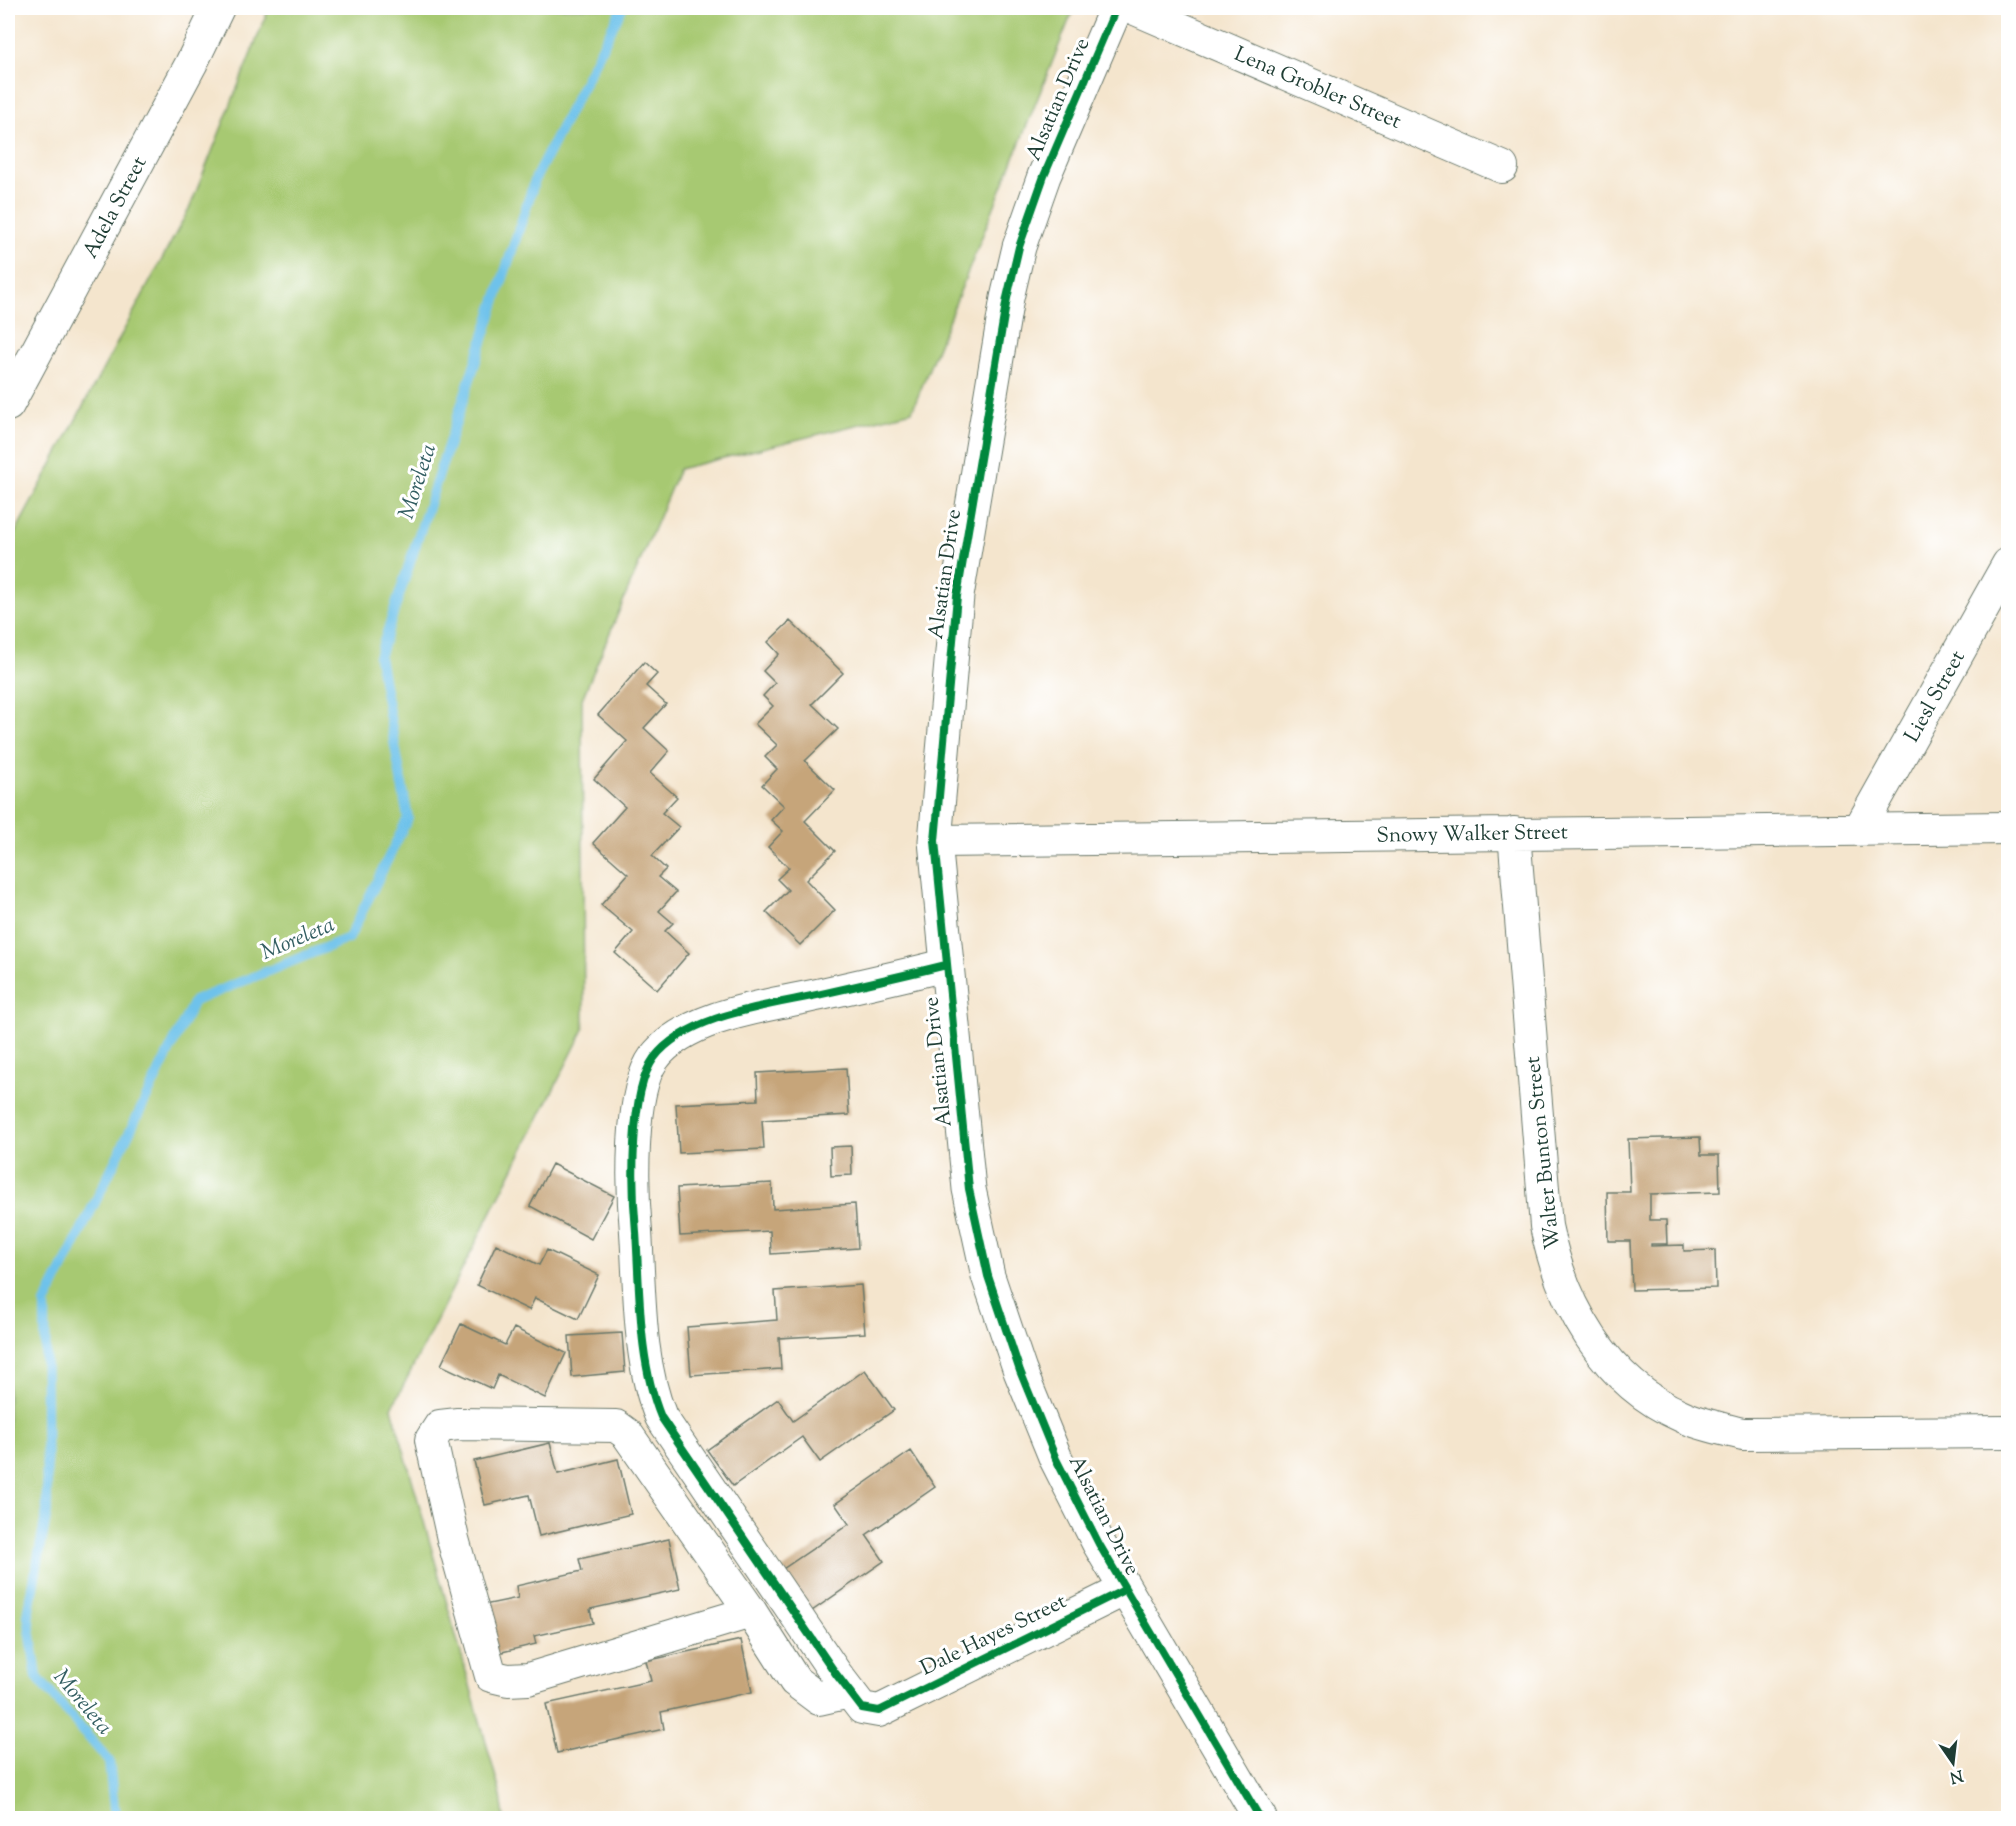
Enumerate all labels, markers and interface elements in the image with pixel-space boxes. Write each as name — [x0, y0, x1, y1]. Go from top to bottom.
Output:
street label: Alsatian Drive — [1019, 34, 1098, 166]
street label: Lena Grobler Street — [1229, 40, 1405, 138]
street label: Adela Street — [76, 152, 155, 264]
water label: Moreleta — [392, 440, 446, 524]
street label: Alsatian Drive — [922, 507, 970, 641]
street label: Liesl Street — [1898, 645, 1973, 748]
street label: Snowy Walker Street — [1376, 818, 1568, 852]
water label: Moreleta — [256, 910, 340, 970]
street label: Alsatian Drive — [917, 995, 961, 1128]
street label: Walter Bunton Street — [1519, 1055, 1569, 1251]
street label: Alsatian Drive — [1060, 1451, 1146, 1581]
street label: Dale Hayes Street — [916, 1587, 1072, 1684]
water label: Moreleta — [45, 1663, 119, 1743]
north arrow — [1923, 1733, 1983, 1793]
text: N — [1947, 1762, 1965, 1788]

